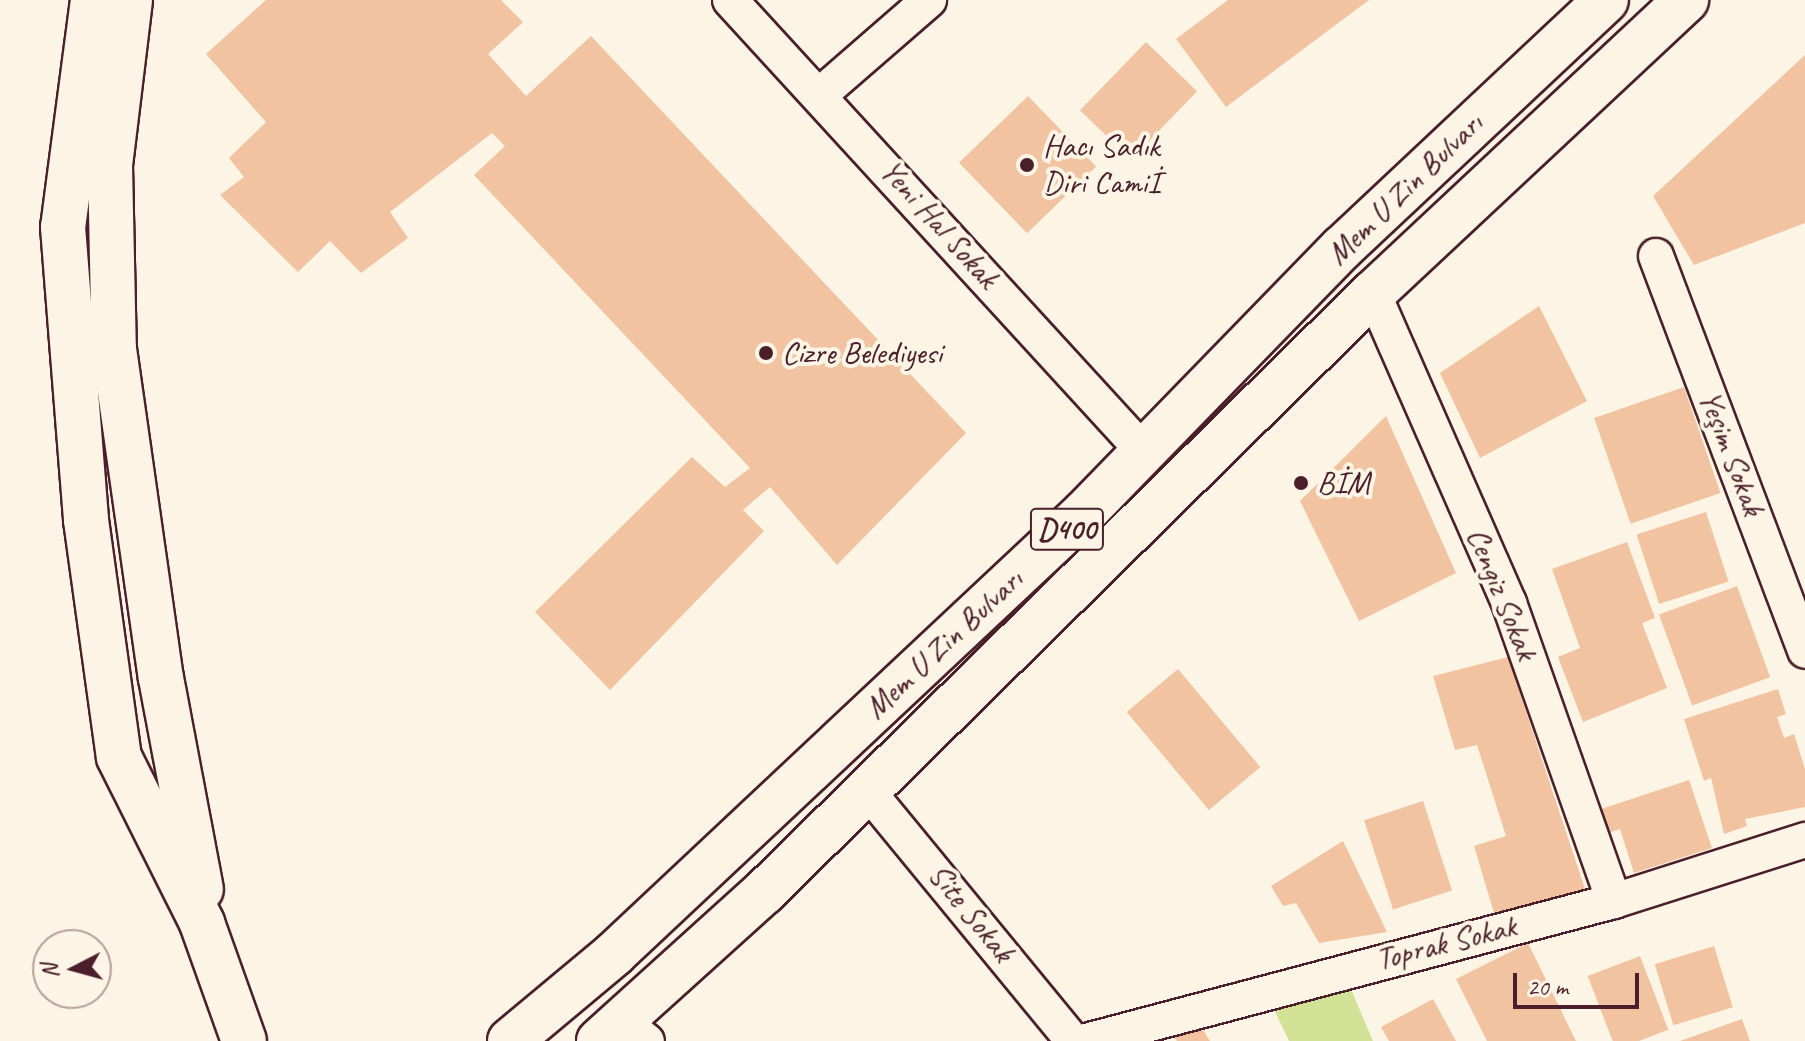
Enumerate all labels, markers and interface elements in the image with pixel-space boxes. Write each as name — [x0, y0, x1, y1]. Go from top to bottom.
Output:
street label: Mem U Zin Bulvarı — [1319, 105, 1491, 273]
place label: Hacı Sadık Diri Camiİ — [1043, 128, 1160, 203]
street label: Yeni Hal Sokak — [871, 151, 1007, 297]
marker: Hacı Sadık Diri Camiİ — [1018, 156, 1036, 174]
place label: Cizre Belediyesi — [782, 334, 943, 372]
marker: Cizre Belediyesi — [757, 344, 775, 362]
street label: Yeşim Sokak — [1690, 385, 1772, 521]
place label: BİM — [1317, 464, 1369, 502]
marker: BİM — [1292, 474, 1310, 492]
road number: D400 — [1029, 503, 1105, 555]
street label: Cengiz Sokak — [1458, 523, 1546, 665]
street label: Mem U Zin Bulvarı — [857, 561, 1031, 727]
street label: Site Sokak — [920, 857, 1022, 969]
street label: Toprak Sokak — [1373, 907, 1519, 979]
north arrow — [32, 929, 112, 1009]
scale bar — [1517, 957, 1643, 1007]
text: N — [35, 963, 65, 980]
text: 20 m — [1527, 972, 1568, 1002]

